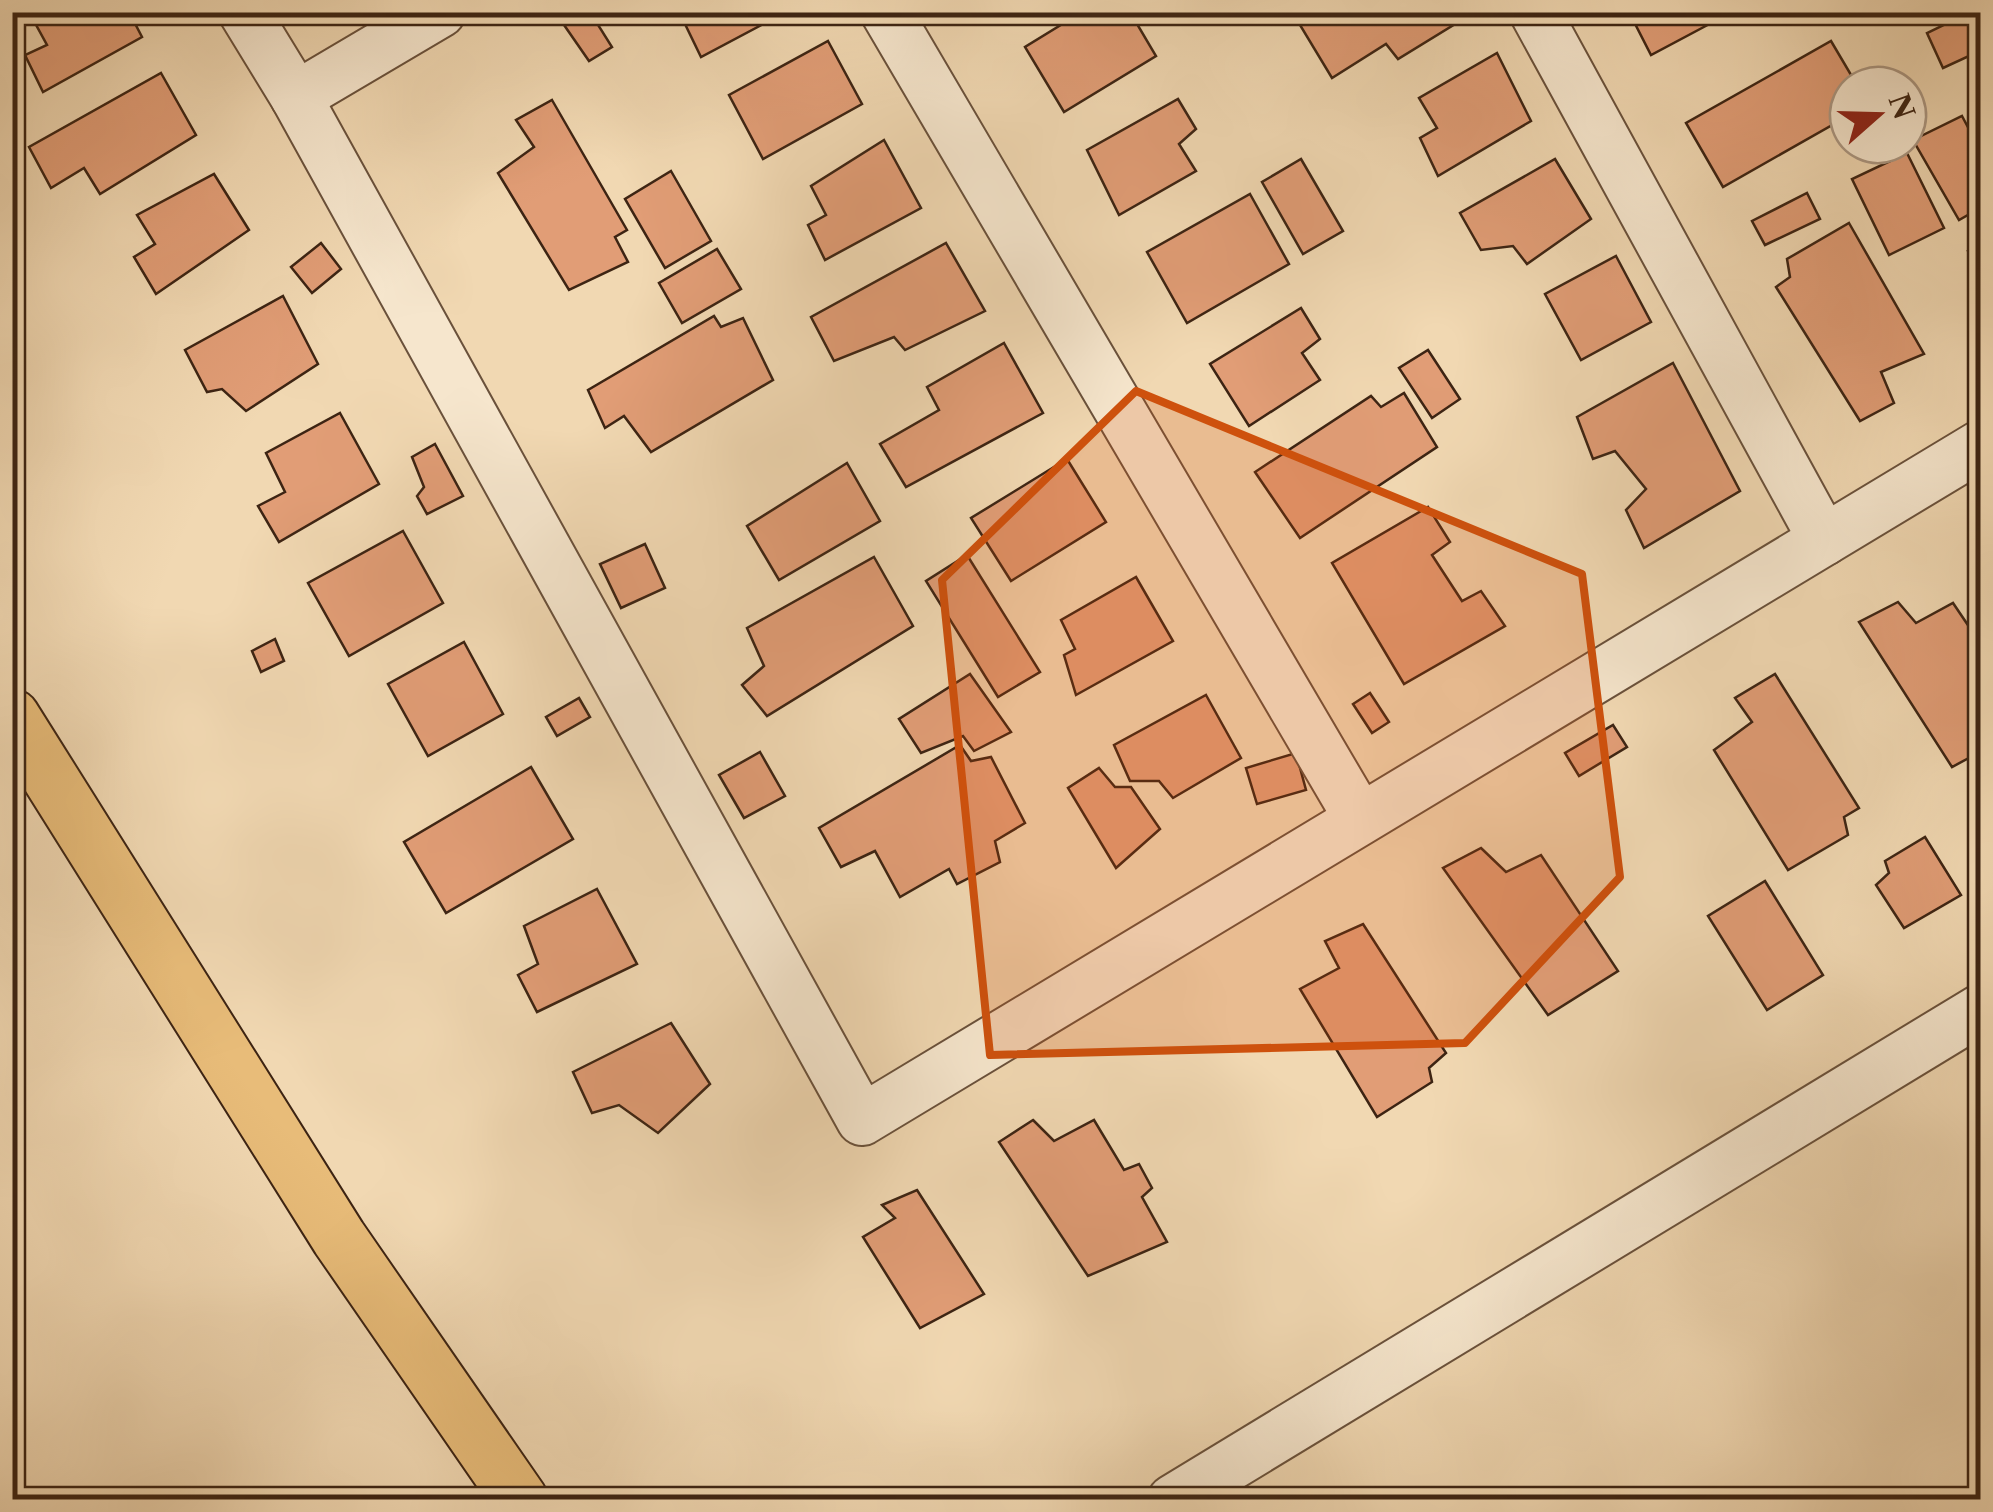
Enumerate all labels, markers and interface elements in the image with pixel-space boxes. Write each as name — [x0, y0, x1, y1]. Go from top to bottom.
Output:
north arrow — [1828, 65, 1928, 165]
text: N — [1881, 89, 1922, 124]

